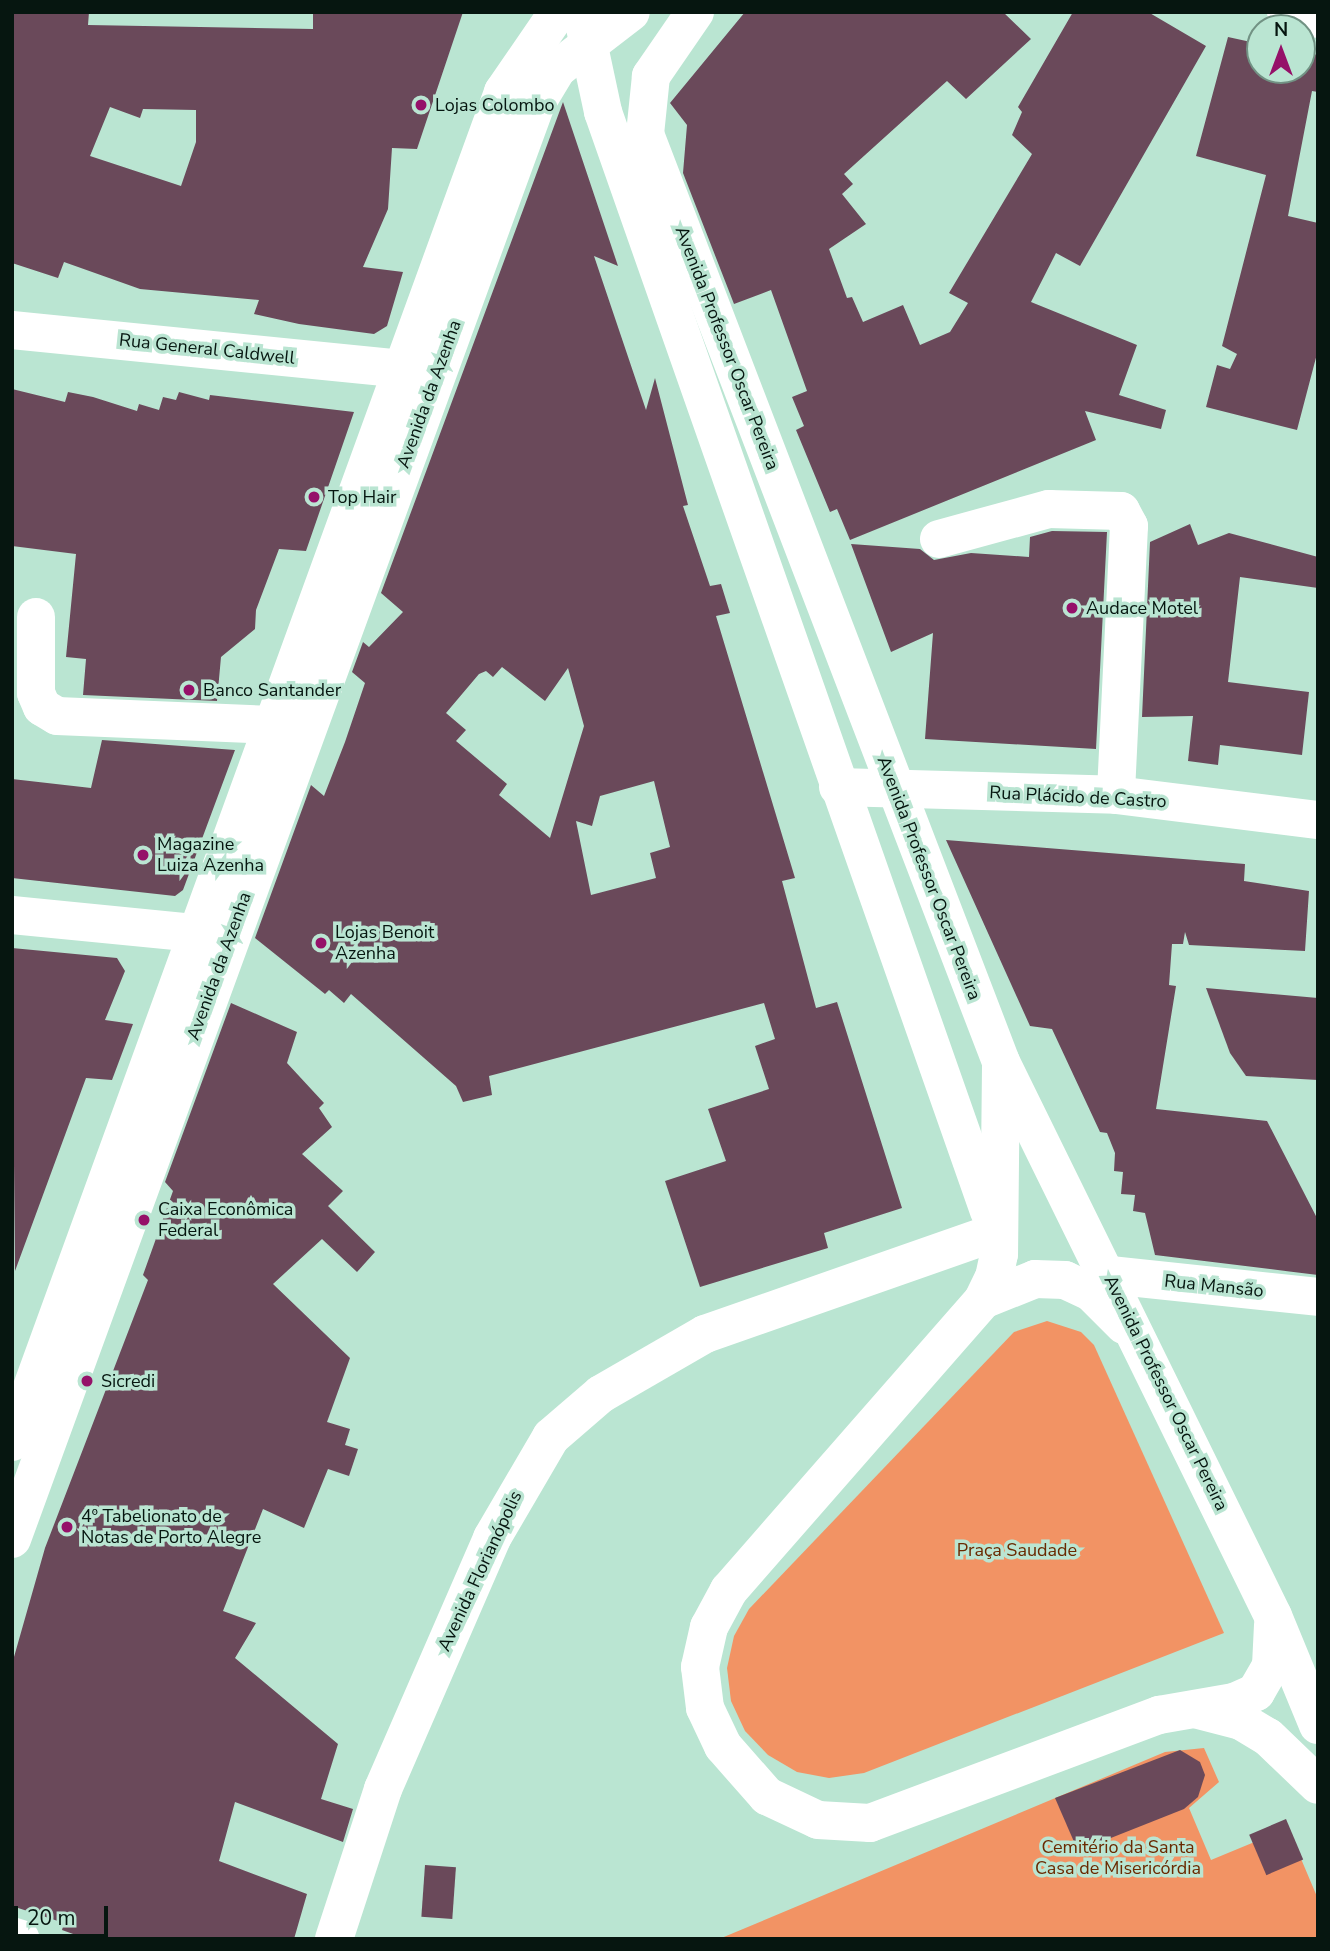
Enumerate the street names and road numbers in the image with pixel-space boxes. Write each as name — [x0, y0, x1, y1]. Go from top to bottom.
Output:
street label: Avenida Professor Oscar Pereira — [670, 223, 784, 473]
street label: Avenida da Azenha — [392, 317, 466, 471]
street label: Rua General Caldwell — [118, 329, 296, 369]
street label: Avenida Professor Oscar Pereira — [872, 753, 986, 1003]
street label: Rua Plácido de Castro — [989, 782, 1167, 812]
street label: Avenida da Azenha — [182, 889, 256, 1043]
street label: Rua Mansão — [1163, 1270, 1265, 1302]
street label: Avenida Professor Oscar Pereira — [1099, 1272, 1233, 1514]
street label: Avenida Florianópolis — [433, 1487, 527, 1655]

